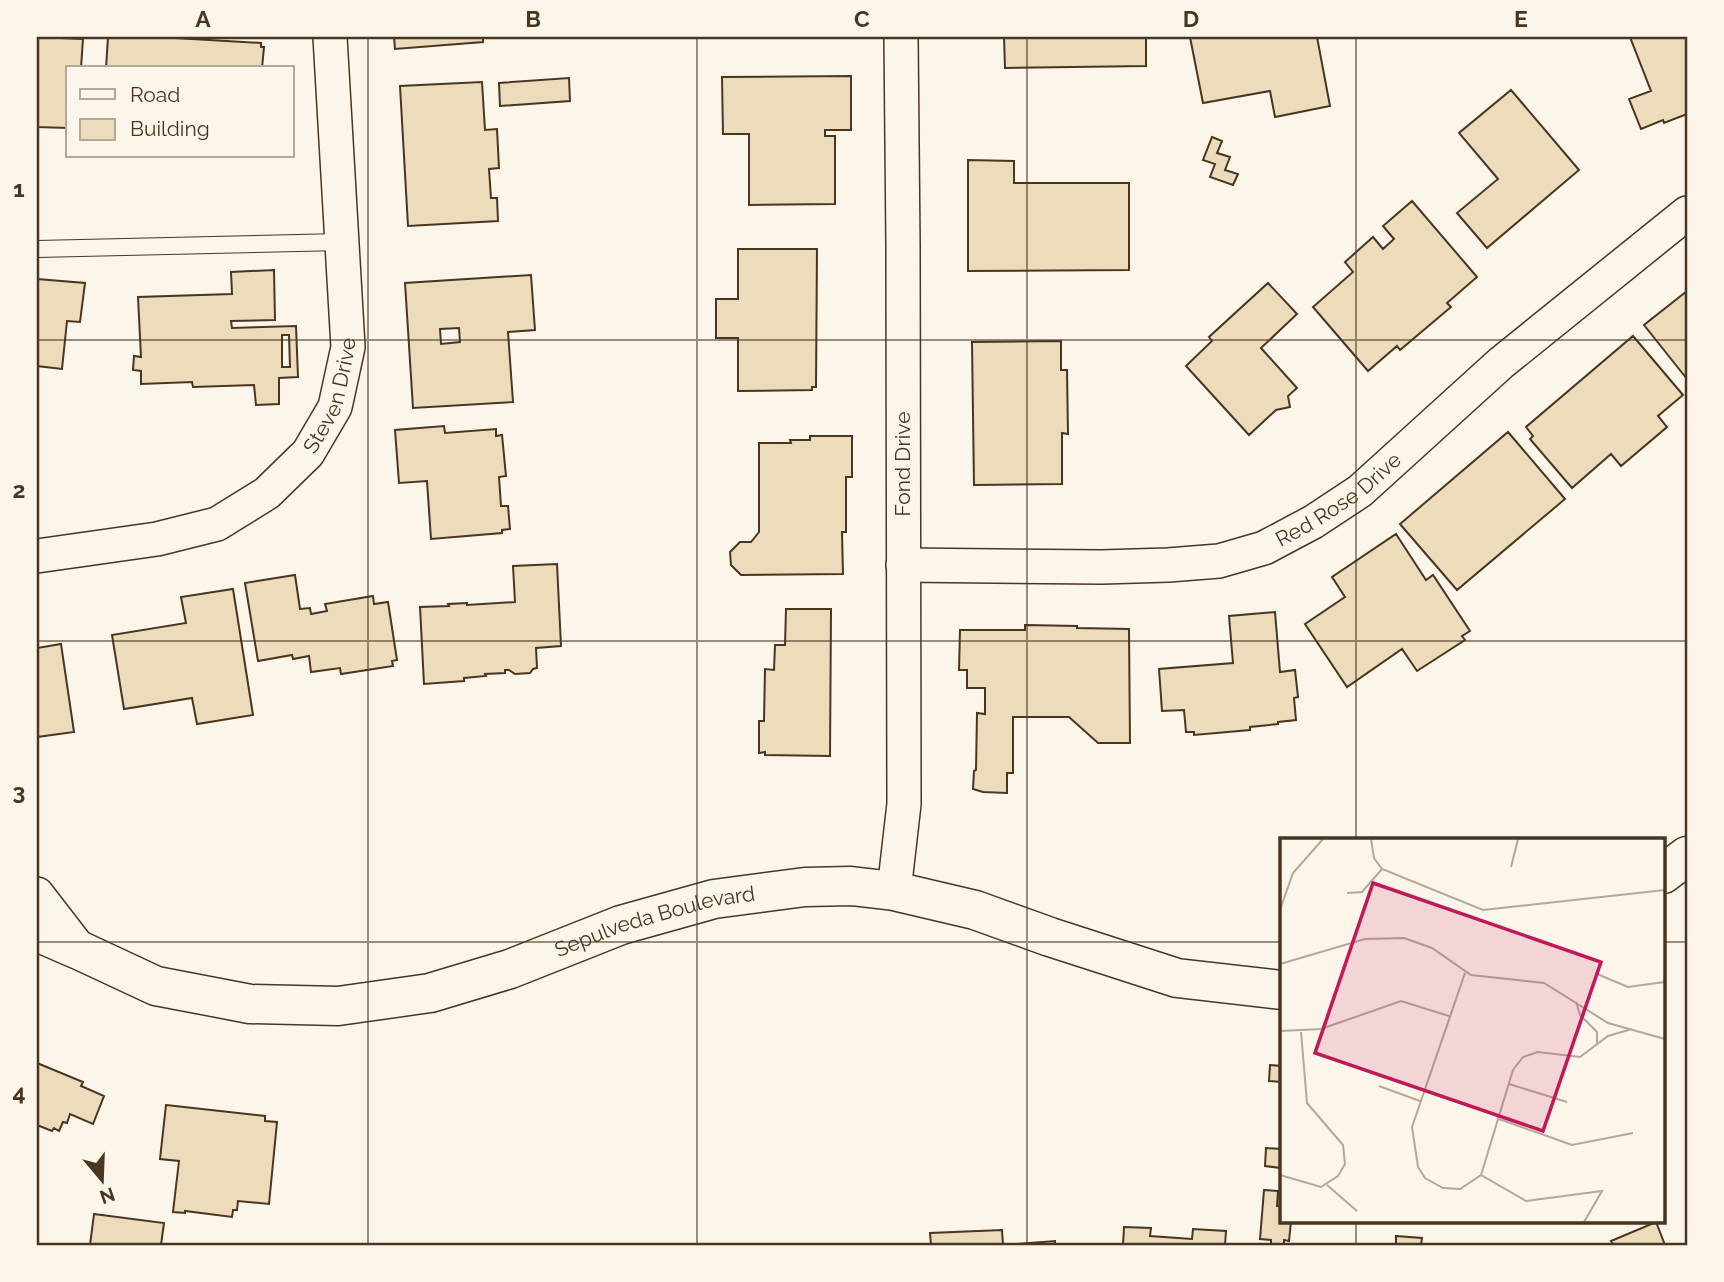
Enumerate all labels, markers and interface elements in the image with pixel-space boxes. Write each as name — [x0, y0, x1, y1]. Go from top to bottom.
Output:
text: A — [195, 5, 211, 32]
text: B — [525, 5, 541, 32]
text: C — [854, 5, 870, 32]
text: D — [1183, 5, 1199, 32]
text: E — [1514, 5, 1528, 32]
legend — [66, 66, 294, 158]
text: Road — [130, 82, 180, 107]
text: Building — [130, 116, 210, 141]
text: 1 — [13, 175, 25, 202]
street label: Steven Drive — [298, 337, 360, 458]
street label: Fond Drive — [890, 412, 915, 516]
street label: Red Rose Drive — [1271, 447, 1406, 552]
text: 2 — [13, 476, 25, 503]
text: 3 — [13, 778, 25, 805]
inset map — [1280, 838, 1664, 1222]
street label: Sepulveda Boulevard — [551, 881, 756, 962]
text: 4 — [12, 1079, 26, 1106]
north arrow — [66, 1146, 136, 1216]
text: N — [97, 1183, 118, 1209]

